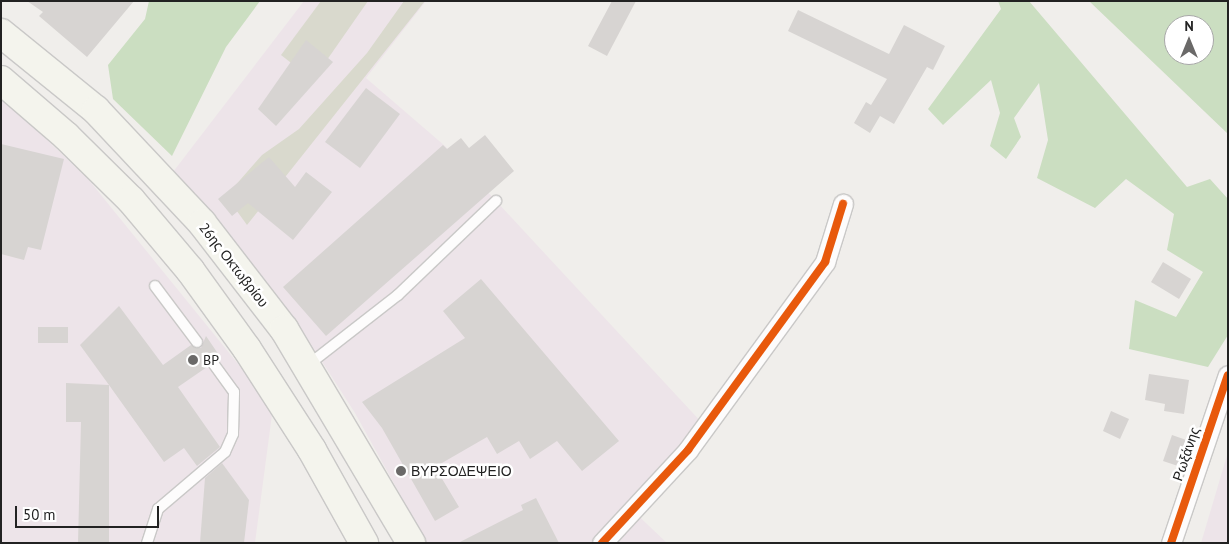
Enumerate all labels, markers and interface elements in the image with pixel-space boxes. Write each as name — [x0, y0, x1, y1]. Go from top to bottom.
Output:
north arrow — [1164, 15, 1214, 65]
text: N — [1184, 17, 1194, 35]
street label: 26ης Οκτωβρίου — [196, 220, 272, 310]
place label: BP — [203, 352, 219, 368]
marker: BP — [187, 354, 199, 366]
street label: Ρωξάνης — [1169, 425, 1203, 483]
place label: ΒΥΡΣΟΔΕΨΕΙΟ — [411, 463, 512, 479]
marker: ΒΥΡΣΟΔΕΨΕΙΟ — [395, 465, 407, 477]
scale bar — [18, 496, 161, 528]
text: 50 m — [23, 505, 56, 524]

